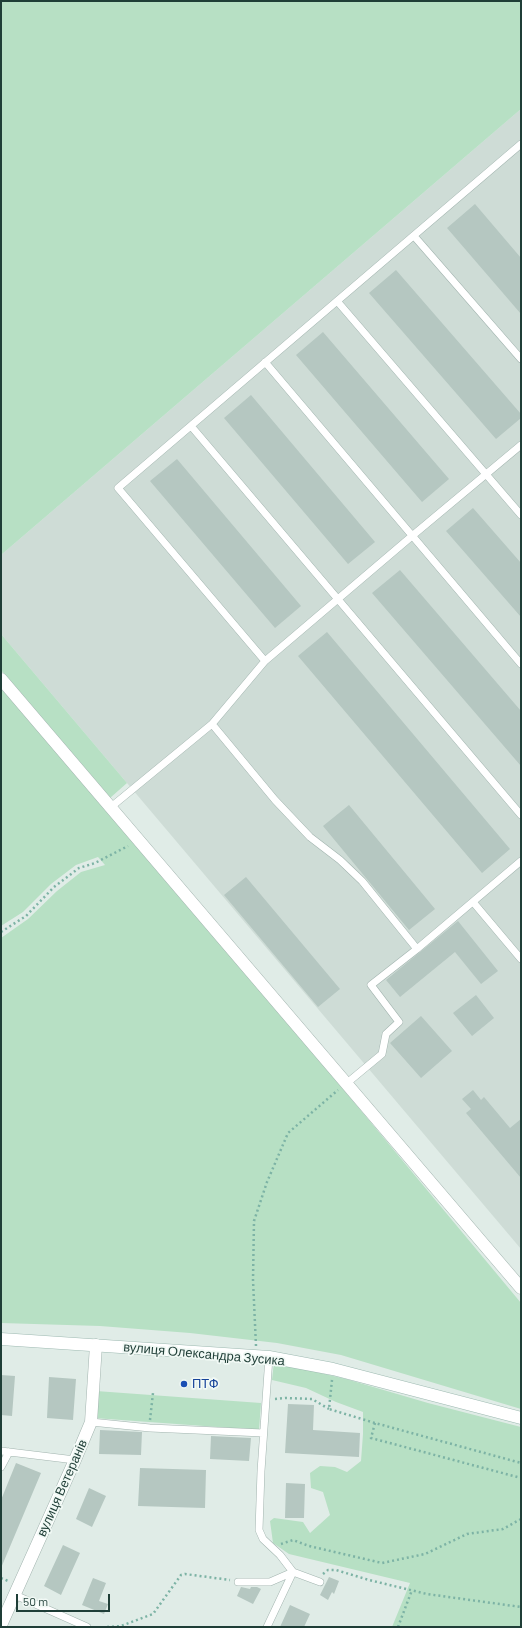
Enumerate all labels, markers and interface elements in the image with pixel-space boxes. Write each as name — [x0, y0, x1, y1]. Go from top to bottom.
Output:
street label: вулиця Олександра Зусика — [123, 1339, 285, 1369]
place label: ПТФ — [192, 1376, 219, 1392]
marker: ПТФ — [179, 1379, 189, 1389]
street label: вулиця Ветеранів — [34, 1437, 90, 1539]
scale bar — [18, 1586, 112, 1612]
text: 50 m — [23, 1594, 48, 1608]

